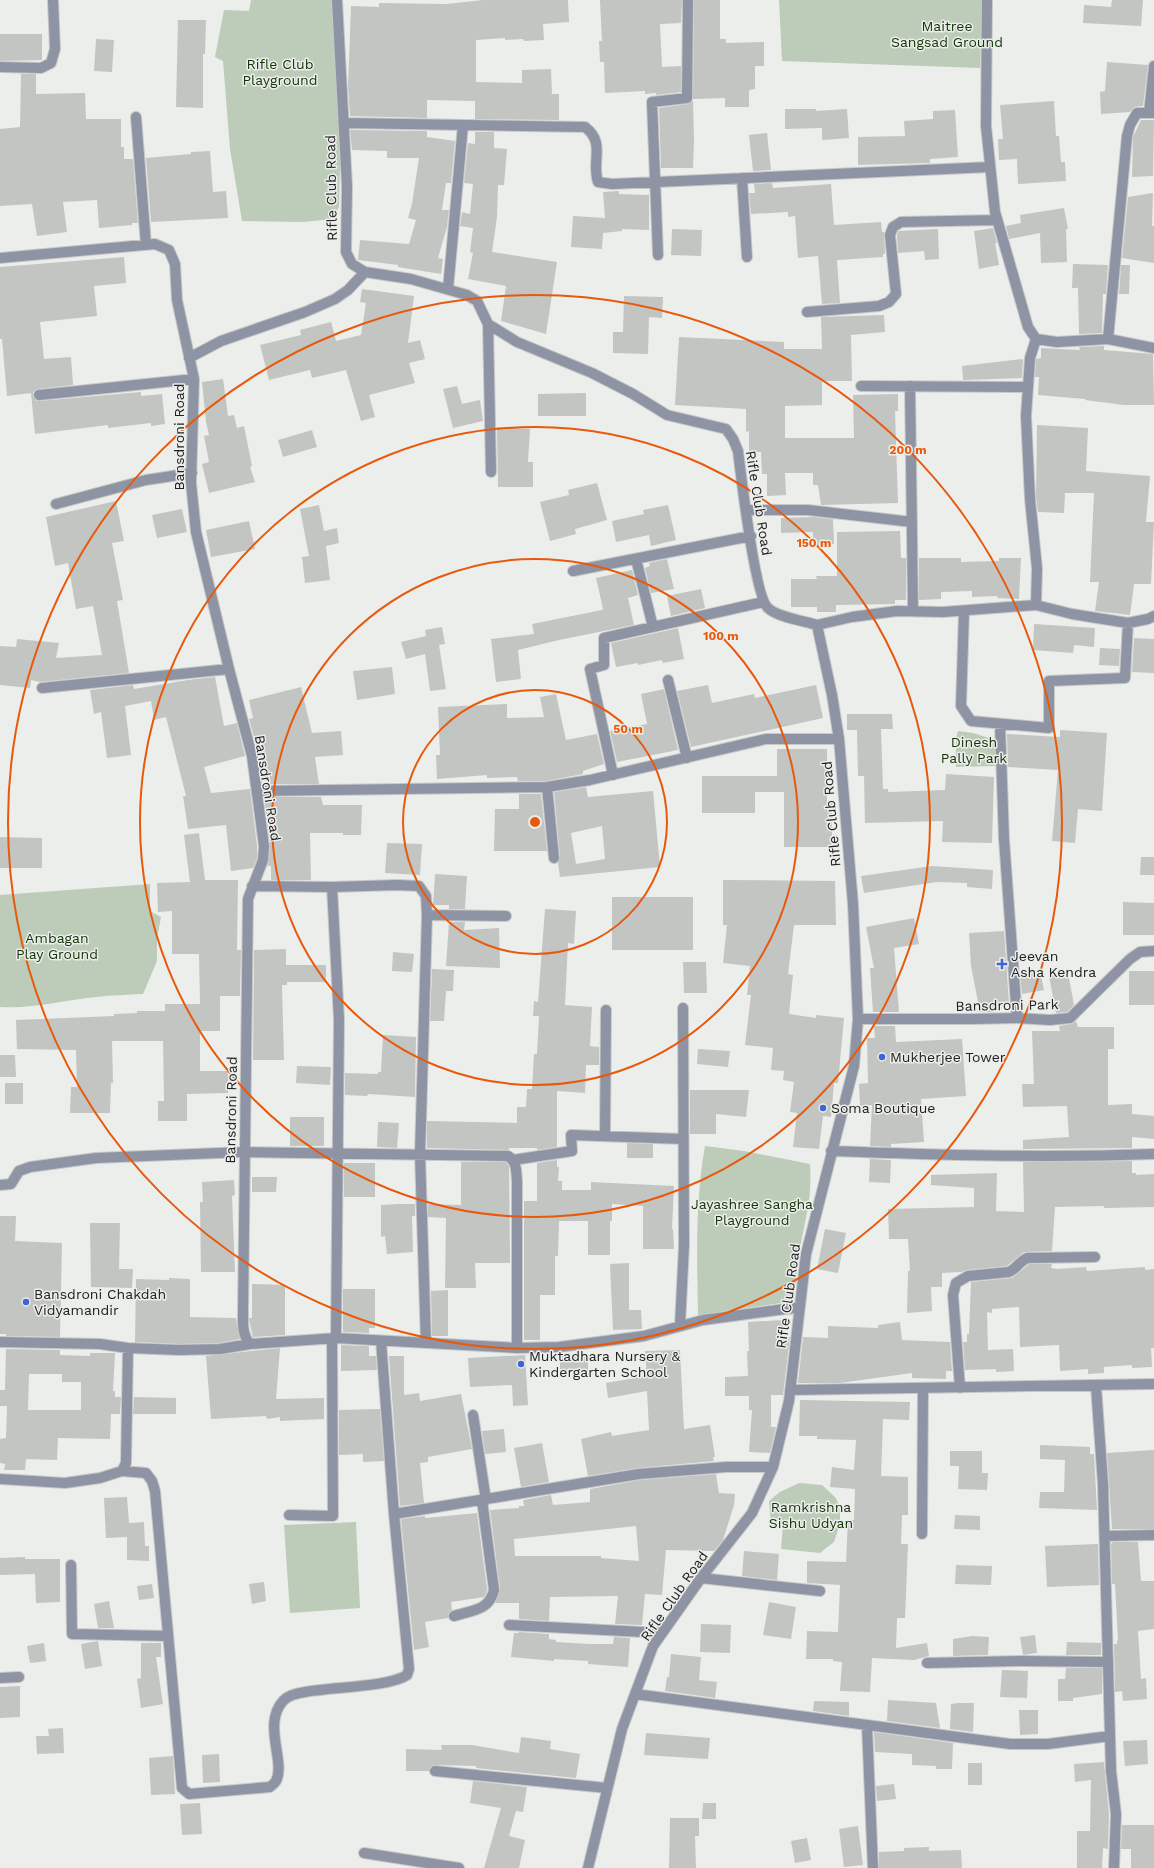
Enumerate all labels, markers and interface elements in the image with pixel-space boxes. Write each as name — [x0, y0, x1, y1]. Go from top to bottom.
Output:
park label: Maitree Sangsad Ground — [891, 18, 1003, 50]
park label: Rifle Club Playground — [243, 56, 317, 88]
street label: Rifle Club Road — [322, 135, 340, 241]
street label: Bansdroni Road — [171, 383, 187, 491]
text: 200 m — [889, 443, 927, 457]
street label: Rifle Club Road — [743, 449, 775, 557]
text: 150 m — [797, 536, 831, 550]
text: 100 m — [703, 629, 739, 643]
text: 50 m — [613, 722, 643, 736]
street label: Bansdroni Road — [252, 734, 284, 842]
park label: Dinesh Pally Park — [941, 734, 1007, 766]
street label: Rifle Club Road — [818, 761, 844, 867]
centre of rings — [528, 815, 542, 829]
park label: Ambagan Play Ground — [16, 930, 98, 962]
place label: Jeevan Asha Kendra — [1011, 948, 1096, 980]
marker: Jeevan Asha Kendra — [996, 958, 1008, 970]
street label: Bansdroni Park — [955, 996, 1059, 1014]
place label: Mukherjee Tower — [890, 1049, 1006, 1065]
marker: Mukherjee Tower — [877, 1052, 887, 1062]
street label: Bansdroni Road — [222, 1056, 240, 1164]
place label: Soma Boutique — [831, 1100, 935, 1116]
marker: Soma Boutique — [818, 1103, 828, 1113]
park label: Jayashree Sangha Playground — [691, 1196, 813, 1228]
street label: Rifle Club Road — [773, 1242, 803, 1350]
place label: Bansdroni Chakdah Vidyamandir — [34, 1286, 166, 1318]
marker: Bansdroni Chakdah Vidyamandir — [21, 1297, 31, 1307]
place label: Muktadhara Nursery & Kindergarten School — [529, 1348, 681, 1380]
marker: Muktadhara Nursery & Kindergarten School — [516, 1359, 526, 1369]
park label: Ramkrishna Sishu Udyan — [769, 1499, 853, 1531]
street label: Rifle Club Road — [637, 1548, 711, 1644]

